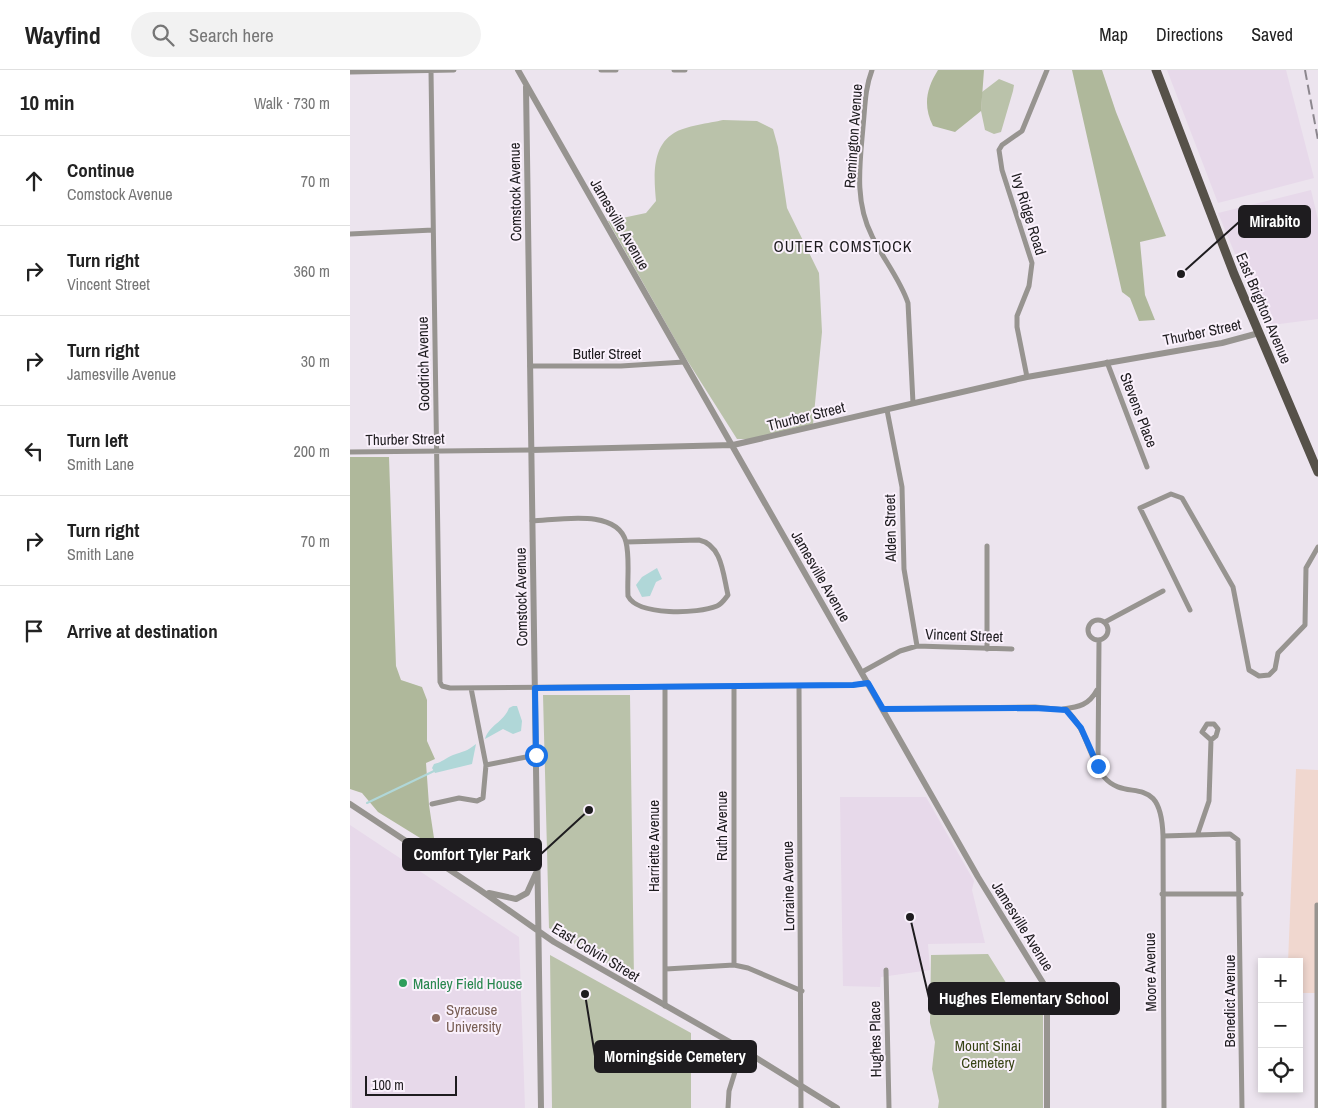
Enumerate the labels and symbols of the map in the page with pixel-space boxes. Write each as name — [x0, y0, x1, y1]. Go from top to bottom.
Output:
street label: Remington Avenue — [839, 83, 867, 189]
street label: Comstock Avenue — [504, 142, 526, 242]
street label: Ivy Ridge Road — [1007, 170, 1051, 258]
street label: Jamesville Avenue — [585, 174, 655, 274]
callout: Mirabito — [1239, 206, 1310, 237]
text: Mirabito — [1249, 210, 1301, 232]
district label: OUTER COMSTOCK — [773, 235, 913, 257]
street label: East Brighton Avenue — [1231, 249, 1297, 367]
street label: Thurber Street — [1161, 313, 1244, 351]
street label: Goodrich Avenue — [412, 316, 434, 412]
street label: Butler Street — [573, 343, 642, 364]
street label: Stevens Place — [1115, 370, 1163, 451]
street label: Thurber Street — [765, 396, 848, 436]
street label: Thurber Street — [365, 428, 445, 450]
street label: Alden Street — [879, 493, 901, 563]
street label: Jamesville Avenue — [786, 526, 856, 626]
street label: Comstock Avenue — [510, 547, 532, 647]
street label: Vincent Street — [925, 623, 1004, 647]
route start — [525, 744, 548, 767]
route end — [1087, 755, 1110, 778]
street label: Ruth Avenue — [711, 791, 732, 861]
street label: Harriette Avenue — [643, 800, 664, 892]
callout: Comfort Tyler Park — [403, 839, 541, 870]
street label: Lorraine Avenue — [777, 841, 799, 931]
text: Comfort Tyler Park — [413, 843, 531, 865]
street label: Jamesville Avenue — [987, 877, 1059, 975]
street label: East Colvin Street — [548, 917, 644, 987]
street label: Moore Avenue — [1139, 932, 1161, 1012]
street label: Benedict Avenue — [1219, 954, 1240, 1047]
place label: Manley Field House — [413, 973, 523, 994]
marker: Manley Field House — [397, 977, 409, 989]
callout: Hughes Elementary School — [929, 983, 1119, 1014]
text: Hughes Elementary School — [939, 987, 1109, 1009]
place label: Syracuse University — [446, 999, 502, 1037]
street label: Hughes Place — [864, 1000, 886, 1077]
marker: Syracuse University — [430, 1012, 442, 1024]
park label: Mount Sinai Cemetery — [955, 1035, 1021, 1073]
callout: Morningside Cemetery — [595, 1041, 756, 1072]
text: Morningside Cemetery — [604, 1045, 746, 1067]
scale bar — [365, 1073, 458, 1096]

